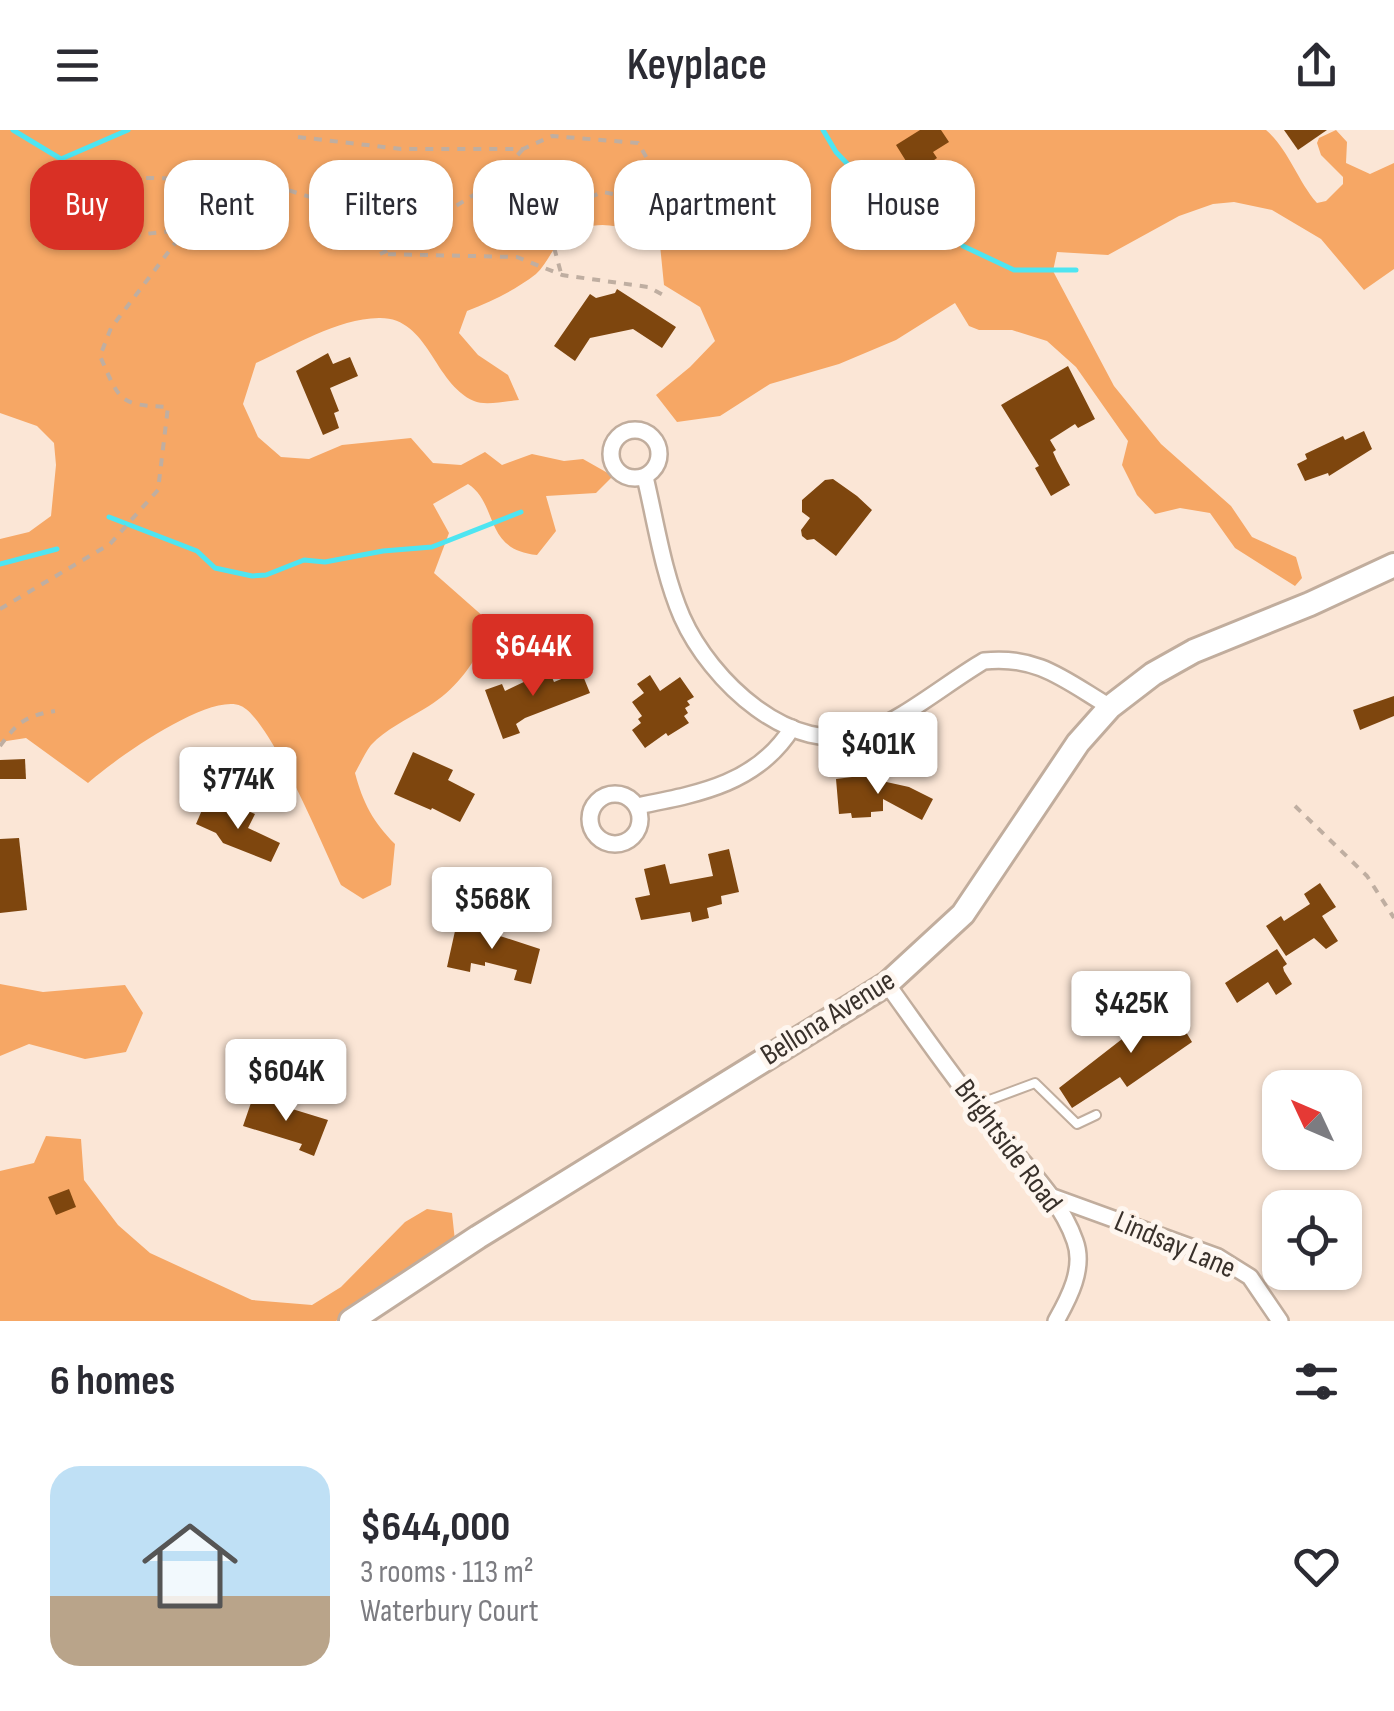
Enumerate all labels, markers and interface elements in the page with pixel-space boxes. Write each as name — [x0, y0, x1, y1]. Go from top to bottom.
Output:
icon: menu — [50, 38, 105, 93]
text: Keyplace — [627, 38, 767, 93]
icon: share — [1289, 38, 1344, 93]
chip: Buy — [30, 160, 144, 250]
chip: Rent — [164, 160, 289, 250]
chip: Filters — [309, 160, 453, 250]
chip: New — [473, 160, 594, 250]
chip: Apartment — [614, 160, 811, 250]
chip: House — [831, 160, 975, 250]
pin: $644K — [463, 614, 603, 699]
text: $644K — [494, 627, 572, 666]
pin: $401K — [808, 712, 948, 797]
text: $401K — [840, 725, 916, 764]
pin: $774K — [168, 747, 308, 832]
text: $774K — [201, 760, 275, 799]
pin: $568K — [422, 867, 562, 952]
text: $568K — [454, 880, 530, 919]
street label: Bellona Avenue — [754, 963, 902, 1073]
pin: $425K — [1061, 971, 1201, 1056]
text: $425K — [1093, 984, 1169, 1023]
pin: $604K — [216, 1039, 356, 1124]
text: $604K — [247, 1052, 325, 1091]
north arrow — [1262, 1070, 1362, 1170]
map controls — [1262, 1070, 1362, 1290]
street label: Brightside Road — [946, 1072, 1070, 1220]
button: locate — [1262, 1190, 1362, 1290]
street label: Lindsay Lane — [1109, 1203, 1241, 1287]
icon: filters — [1289, 1354, 1344, 1409]
text: 6 homes — [50, 1356, 175, 1407]
text: $644,000 — [360, 1502, 510, 1553]
icon: home — [130, 1506, 250, 1626]
icon: heart — [1289, 1539, 1344, 1594]
text: 3 rooms · 113 m² — [360, 1553, 534, 1592]
text: Waterbury Court — [360, 1592, 539, 1631]

